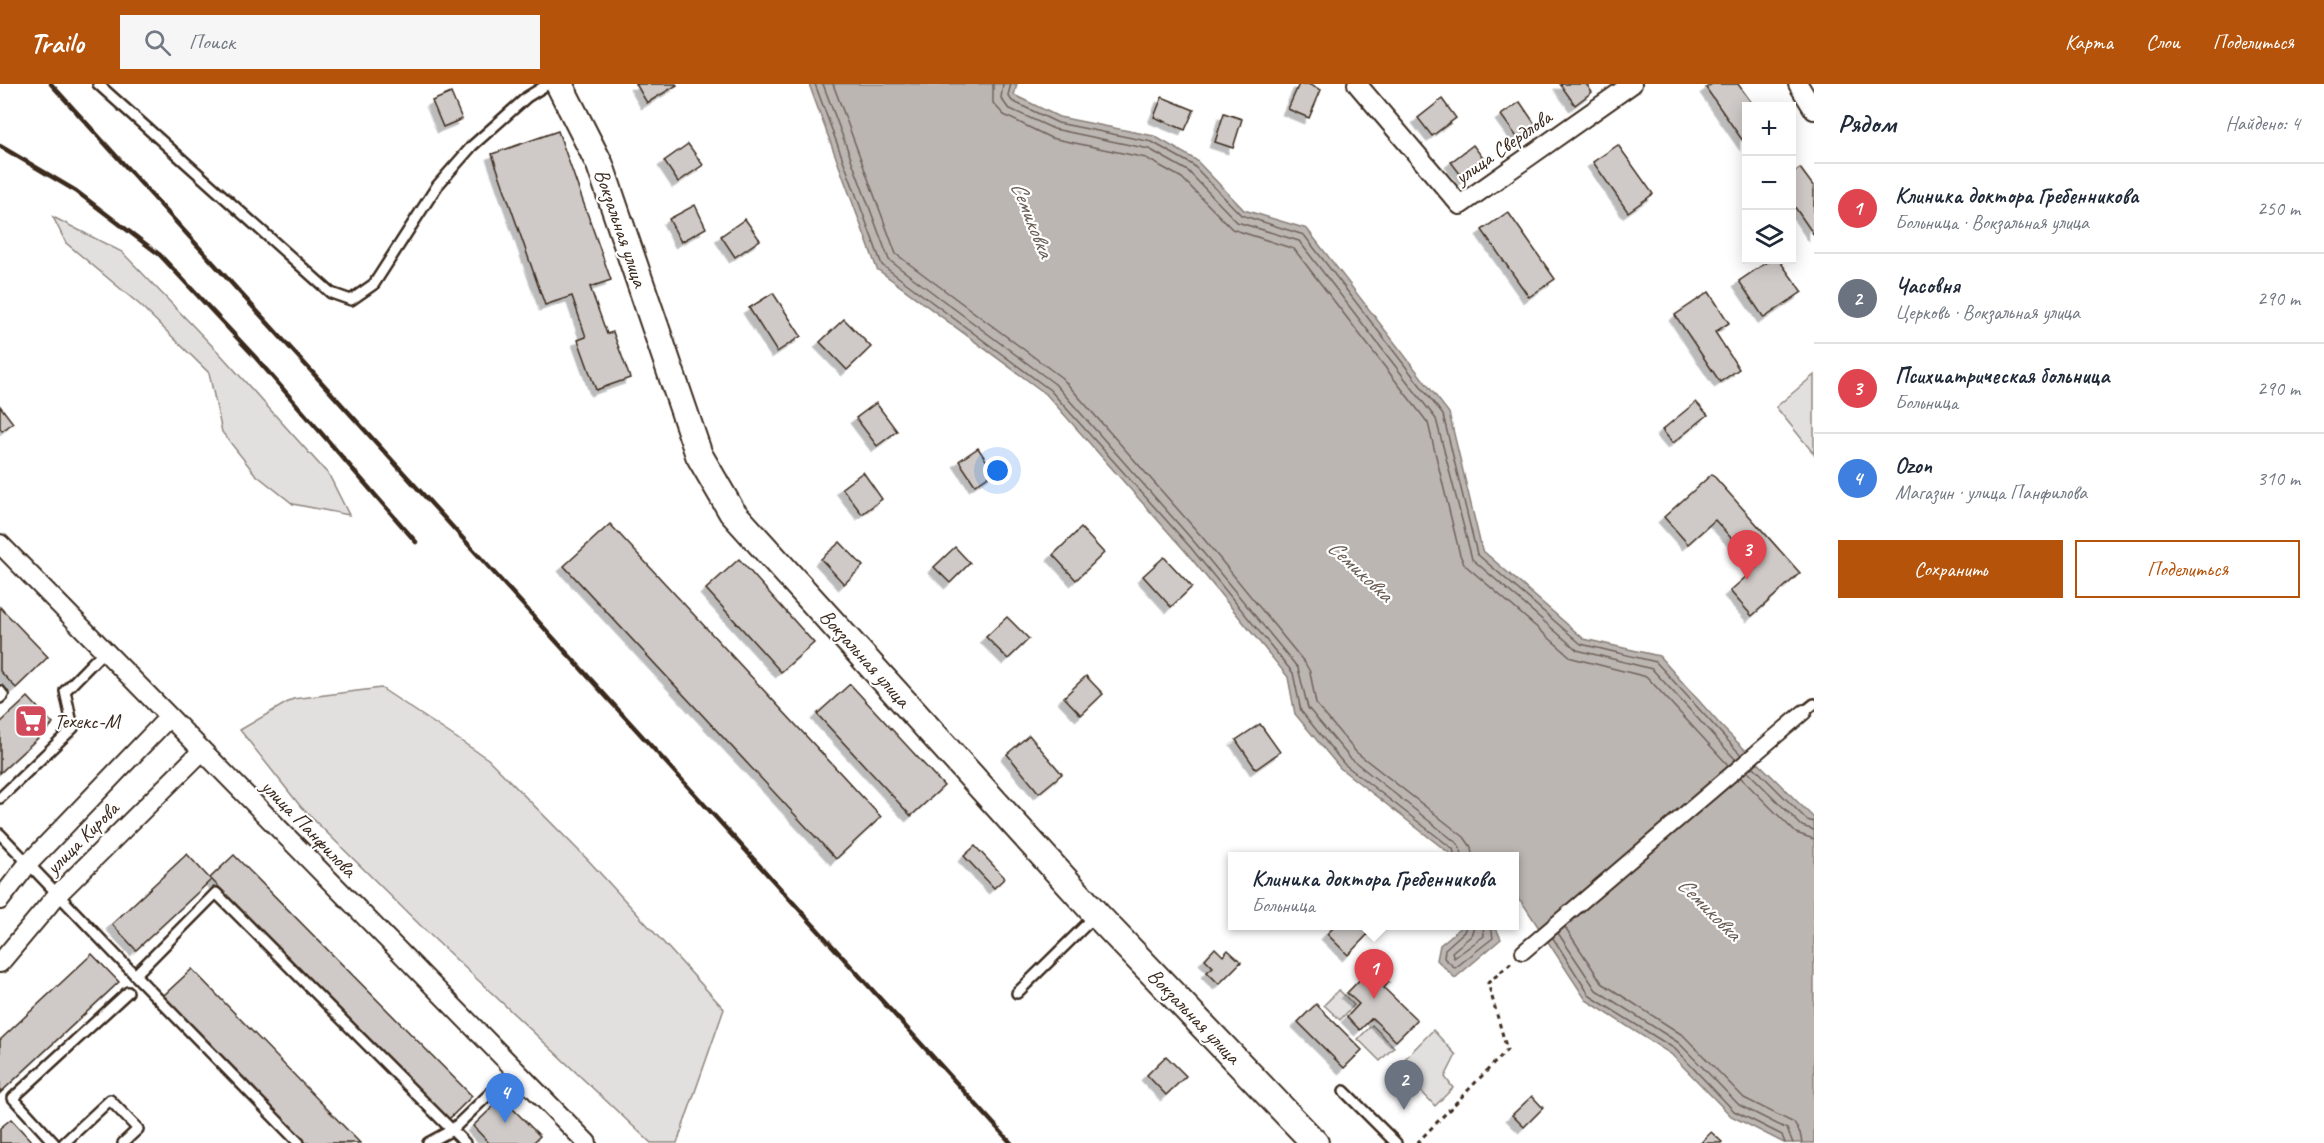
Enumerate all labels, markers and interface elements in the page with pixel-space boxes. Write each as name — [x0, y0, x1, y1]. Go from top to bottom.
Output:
search box — [120, 15, 540, 69]
text: Trailo — [30, 25, 84, 60]
icon: search — [141, 26, 174, 59]
text: Поиск — [189, 28, 235, 56]
text: Карта — [2065, 29, 2113, 55]
text: Слои — [2146, 29, 2180, 55]
text: Поделиться — [2213, 29, 2294, 55]
map controls — [1742, 102, 1796, 264]
button: + — [1742, 102, 1796, 156]
street label: улица Свердлова — [1448, 103, 1558, 191]
text: Рядом — [1838, 107, 1896, 140]
text: Найдено: 4 — [2225, 111, 2300, 136]
button: − — [1742, 156, 1796, 210]
street label: Вокзальная улица — [589, 166, 654, 292]
water label: Семиковка — [1004, 177, 1061, 264]
text: Клиника доктора Гребенникова — [1895, 182, 2139, 210]
text: 1 — [1853, 196, 1862, 221]
text: 250 m — [2257, 196, 2300, 221]
button: layers — [1742, 210, 1796, 264]
text: Больница · Вокзальная улица — [1895, 210, 2089, 235]
text: Часовня — [1895, 272, 1960, 300]
text: 2 — [1853, 286, 1862, 311]
text: 290 m — [2257, 286, 2300, 311]
text: Церковь · Вокзальная улица — [1895, 300, 2080, 325]
text: Психиатрическая больница — [1895, 362, 2109, 390]
text: 3 — [1853, 376, 1862, 401]
text: 290 m — [2257, 376, 2300, 401]
text: Больница — [1895, 390, 1958, 415]
text: Ozon — [1895, 452, 1932, 480]
your location — [983, 456, 1012, 485]
text: 4 — [1853, 466, 1862, 491]
text: 310 m — [2257, 466, 2300, 491]
text: Магазин · улица Панфилова — [1895, 480, 2087, 505]
pin: 3 — [1728, 530, 1766, 580]
water label: Семиковка — [1322, 533, 1401, 610]
button: Сохранить — [1838, 540, 2063, 598]
button: Поделиться — [2075, 540, 2300, 598]
street label: Вокзальная улица — [814, 604, 917, 714]
supermarket icon: Техекс-М — [13, 703, 49, 739]
place label: Техекс-М — [54, 708, 122, 734]
street label: улица Панфилова — [254, 772, 364, 884]
street label: улица Кирова — [39, 794, 126, 881]
popup — [1228, 852, 1519, 930]
text: Клиника доктора Гребенникова — [1252, 865, 1495, 893]
water label: Семиковка — [1671, 871, 1749, 948]
text: Больница — [1252, 893, 1315, 918]
pin: 1 — [1354, 950, 1394, 999]
street label: Вокзальная улица — [1142, 963, 1247, 1071]
pin: 2 — [1384, 1060, 1424, 1110]
pin: 4 — [486, 1074, 524, 1123]

